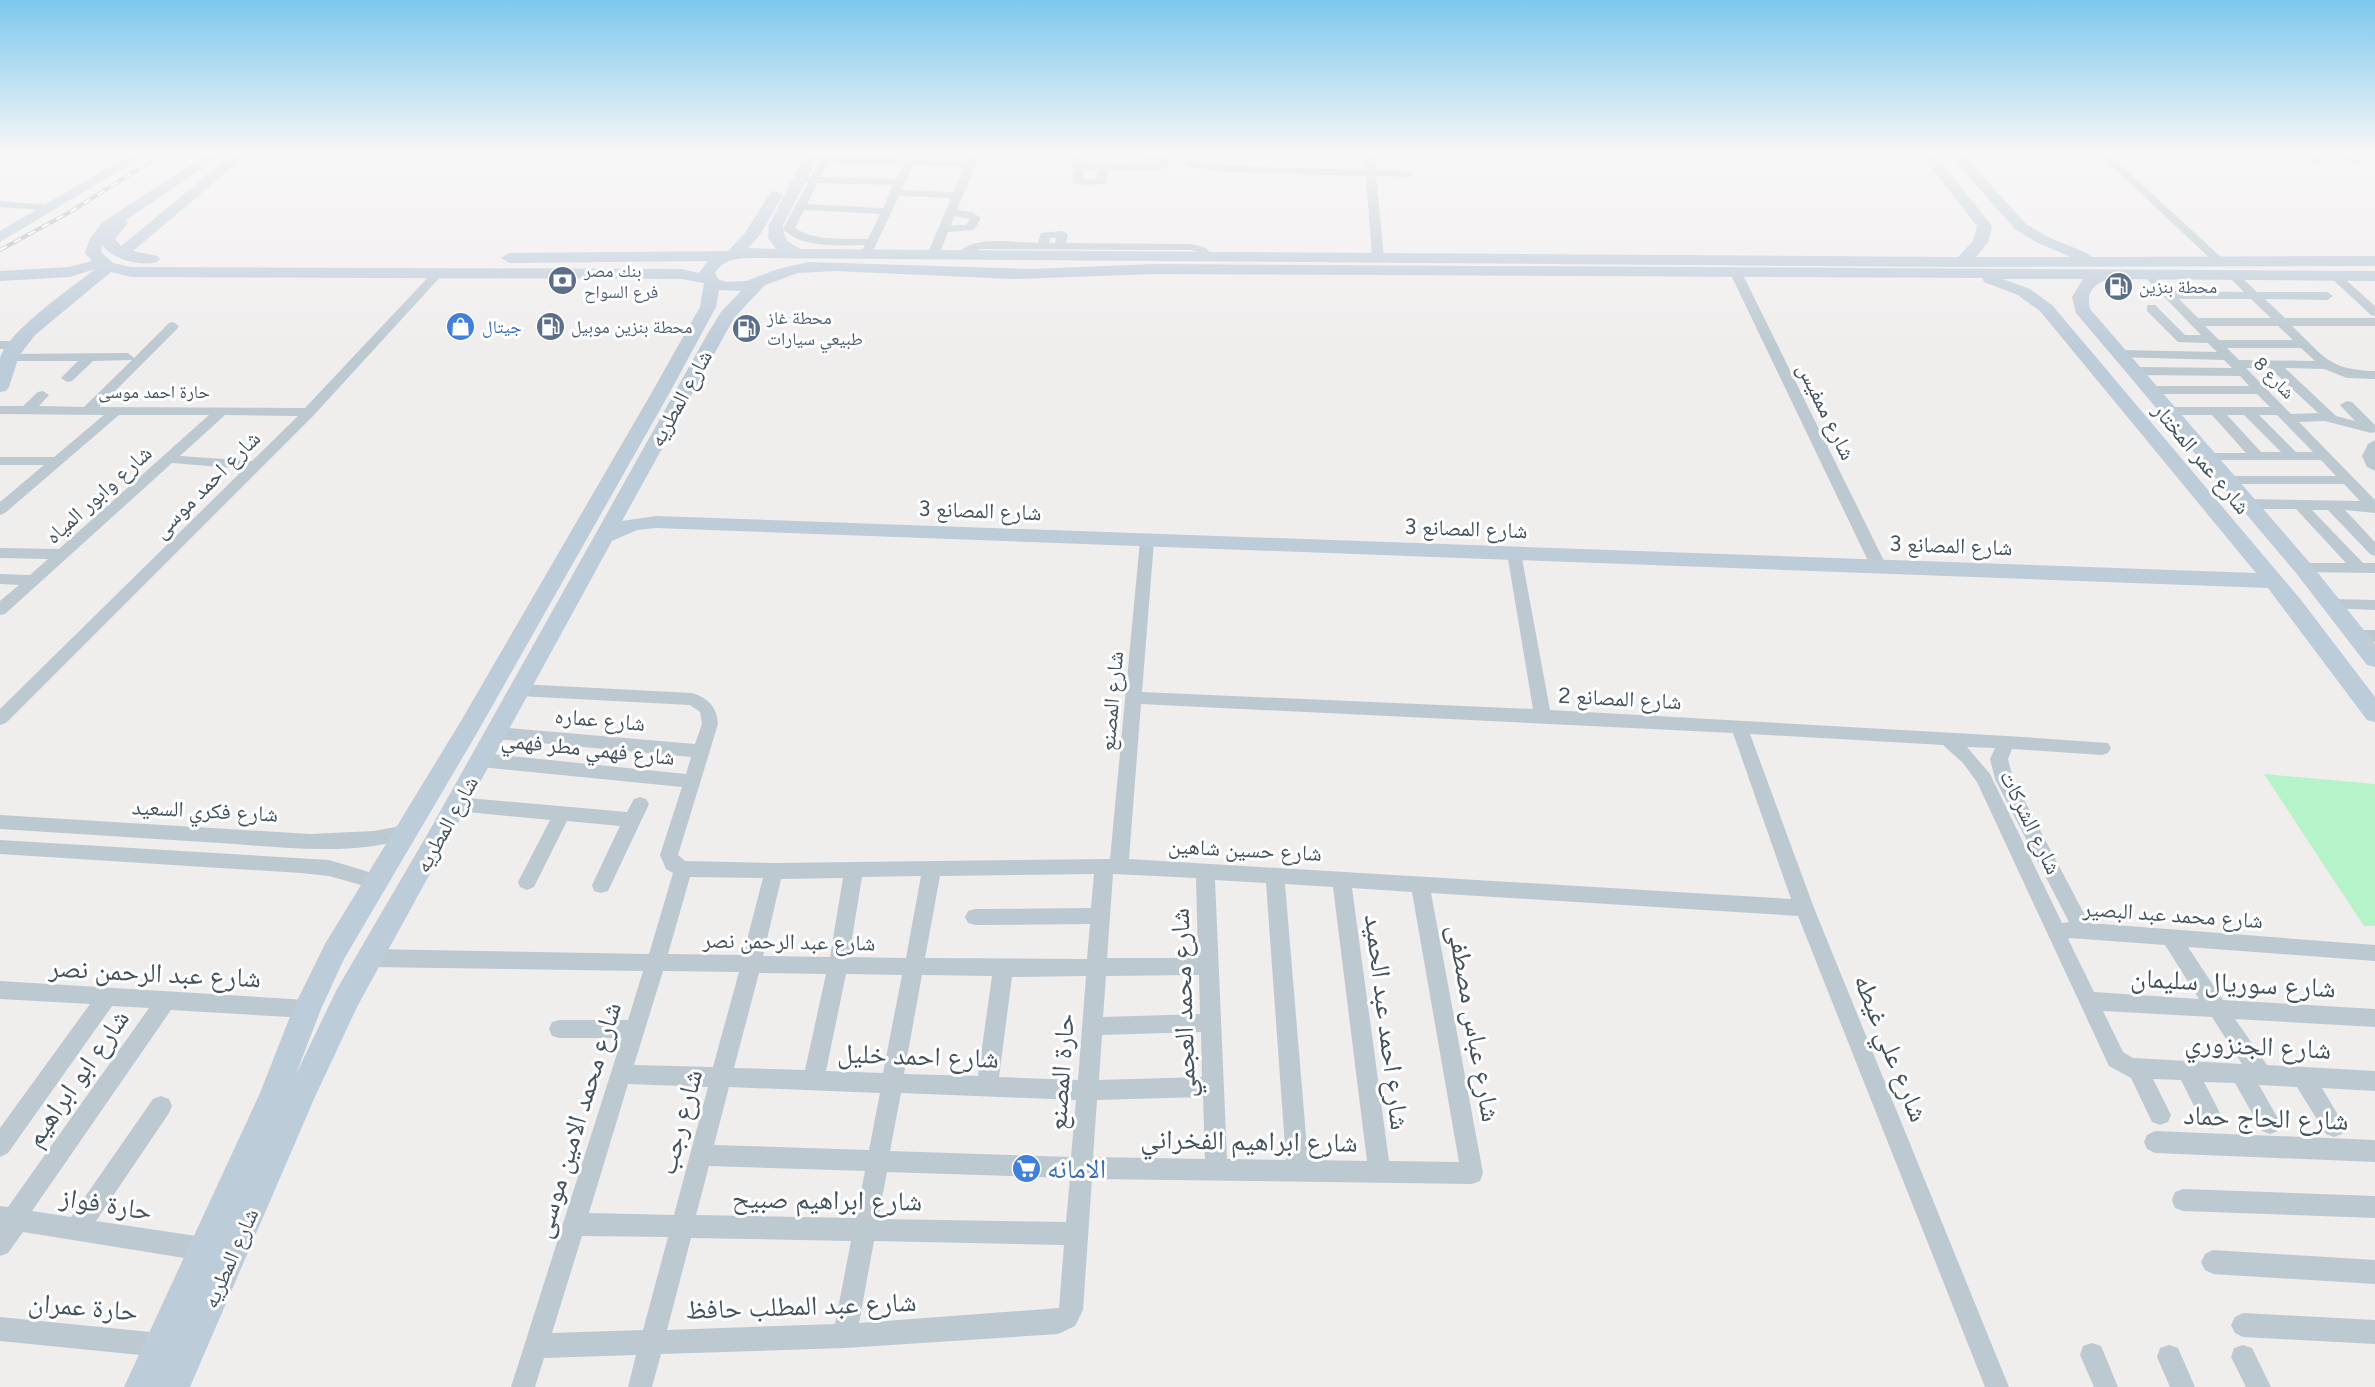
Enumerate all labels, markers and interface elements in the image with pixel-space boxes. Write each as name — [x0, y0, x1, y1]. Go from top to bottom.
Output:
place label: بنك مصر فرع السواح — [583, 260, 658, 304]
bank icon: بنك مصر فرع السواح — [547, 265, 579, 297]
fuel station icon: محطة بنزين — [2102, 271, 2134, 303]
place label: محطة بنزين — [2139, 276, 2217, 298]
place label: محطة غاز طبيعي سيارات — [766, 307, 863, 354]
shop icon: جيتال — [445, 311, 477, 343]
fuel station icon: محطة بنزين موبيل — [534, 311, 566, 343]
fuel station icon: محطة غاز طبيعي سيارات — [730, 312, 762, 344]
place label: جيتال — [482, 316, 522, 338]
place label: محطة بنزين موبيل — [571, 316, 692, 338]
street label: شارع المطريه — [643, 345, 718, 451]
street label: شارع 8 — [2249, 352, 2299, 404]
street label: شارع ممفيس — [1791, 358, 1862, 464]
street label: حارة احمد موسى — [98, 381, 210, 403]
street label: شارع عمر المختار — [2146, 396, 2256, 520]
street label: شارع احمد موسى — [147, 425, 266, 544]
street label: شارع وابور المياه — [39, 439, 157, 549]
street label: شارع المصانع 3 — [918, 495, 1042, 526]
street label: شارع المصانع 3 — [1404, 513, 1528, 544]
street label: شارع المصانع 3 — [1889, 530, 2013, 561]
street label: شارع المصنع — [1094, 650, 1129, 752]
street label: شارع المصانع 2 — [1558, 682, 1682, 715]
street label: شارع عماره — [554, 702, 646, 737]
street label: شارع فهمي مطر فهمي — [499, 726, 676, 775]
street label: شارع الشركات — [1994, 766, 2067, 879]
street label: شارع المطريه — [409, 771, 484, 877]
street label: شارع فكري السعيد — [131, 793, 279, 831]
street label: شارع حسين شاهين — [1167, 832, 1323, 867]
street label: شارع محمد عبد البصير — [2081, 895, 2264, 934]
street label: شارع محمد العجمي — [1163, 907, 1207, 1098]
street label: شارع احمد عبد الحميد — [1357, 912, 1417, 1132]
street label: شارع عباس مصطفى — [1440, 922, 1508, 1124]
street label: شارع عبد الرحمن نصر — [701, 926, 876, 957]
street label: شارع عبد الرحمن نصر — [47, 950, 262, 996]
street label: شارع سوريال سليمان — [2129, 961, 2337, 1005]
street label: شارع علي غيطه — [1842, 969, 1936, 1128]
street label: شارع محمد الامين موسى — [525, 998, 629, 1242]
street label: شارع ابو ابراهيم — [17, 1003, 138, 1154]
street label: حارة المصنع — [1040, 1012, 1082, 1132]
street label: شارع الجنزوري — [2184, 1025, 2332, 1071]
street label: شارع احمد خليل — [837, 1036, 999, 1076]
street label: شارع رجب — [650, 1066, 710, 1178]
street label: شارع الحاج حماد — [2183, 1098, 2349, 1138]
street label: شارع ابراهيم الفخراني — [1140, 1122, 1358, 1164]
place label: الامانه — [1047, 1152, 1106, 1185]
supermarket icon: الامانه — [1010, 1153, 1042, 1185]
street label: حارة فواز — [57, 1180, 155, 1227]
street label: شارع ابراهيم صبيح — [732, 1181, 922, 1220]
street label: شارع المطريه — [196, 1204, 264, 1312]
street label: حارة عمران — [27, 1285, 139, 1328]
street label: شارع عبد المطلب حافظ — [685, 1285, 917, 1327]

